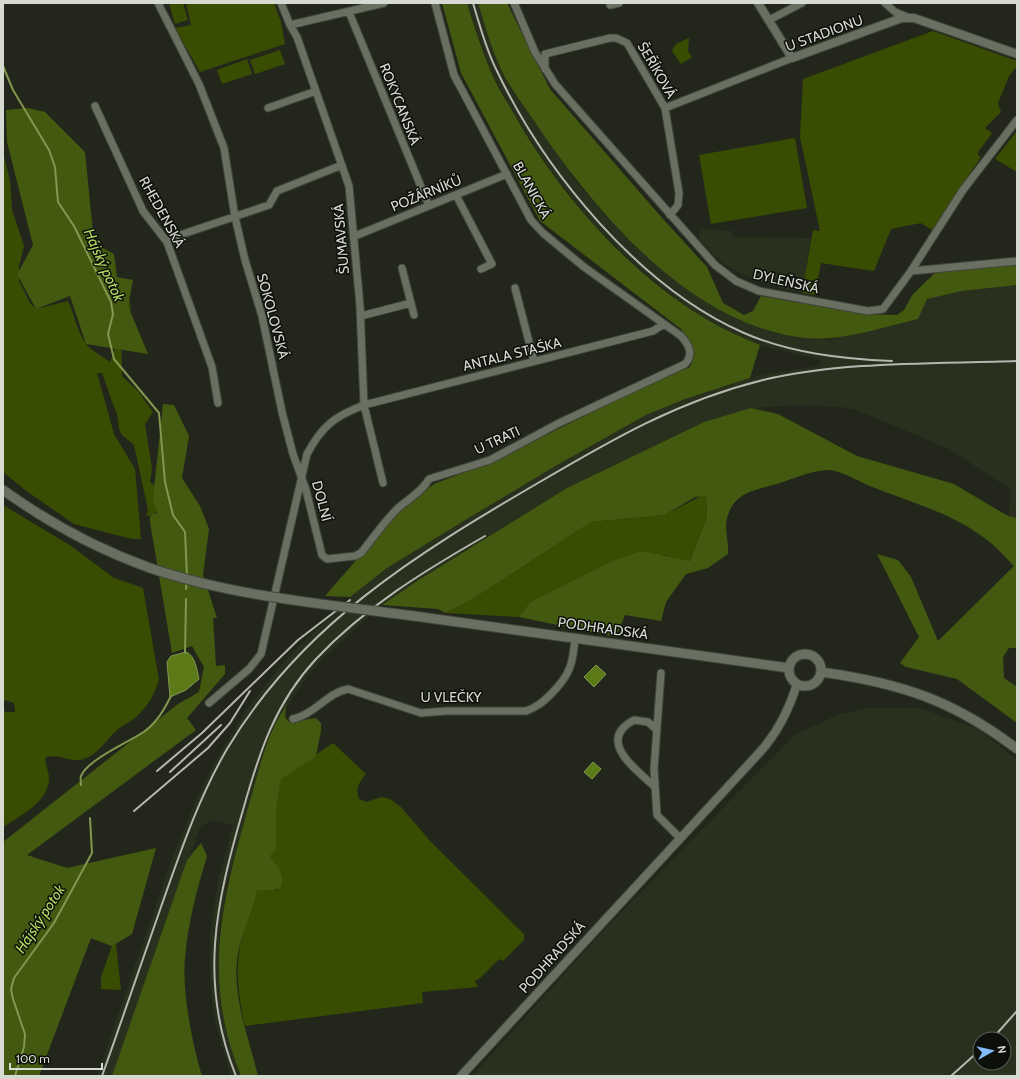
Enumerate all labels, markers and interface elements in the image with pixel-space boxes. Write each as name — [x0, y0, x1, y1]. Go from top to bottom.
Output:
street label: U STADIONU — [783, 11, 865, 55]
street label: ŠEŘÍKOVÁ — [634, 38, 681, 102]
street label: ROKYCANSKÁ — [375, 60, 425, 148]
street label: BLANICKÁ — [509, 158, 555, 222]
street label: POŽÁRNÍKŮ — [388, 171, 464, 215]
street label: RHEDENSKÁ — [135, 173, 189, 251]
street label: ŠUMAVSKÁ — [329, 203, 353, 275]
water label: Hájský potok — [80, 226, 128, 305]
street label: DYLEŇSKÁ — [751, 265, 821, 297]
street label: SOKOLOVSKÁ — [253, 271, 293, 361]
street label: ANTALA STAŠKA — [461, 333, 563, 375]
street label: U TRATI — [471, 422, 523, 458]
street label: DOLNÍ — [308, 479, 336, 524]
street label: PODHRADSKÁ — [557, 613, 650, 643]
street label: U VLEČKY — [420, 688, 483, 706]
water label: Hájský potok — [11, 881, 69, 957]
street label: PODHRADSKÁ — [515, 917, 589, 997]
north arrow — [972, 1031, 1012, 1071]
scale bar — [10, 1045, 102, 1071]
text: N — [994, 1045, 1009, 1054]
text: 100 m — [16, 1051, 50, 1066]

